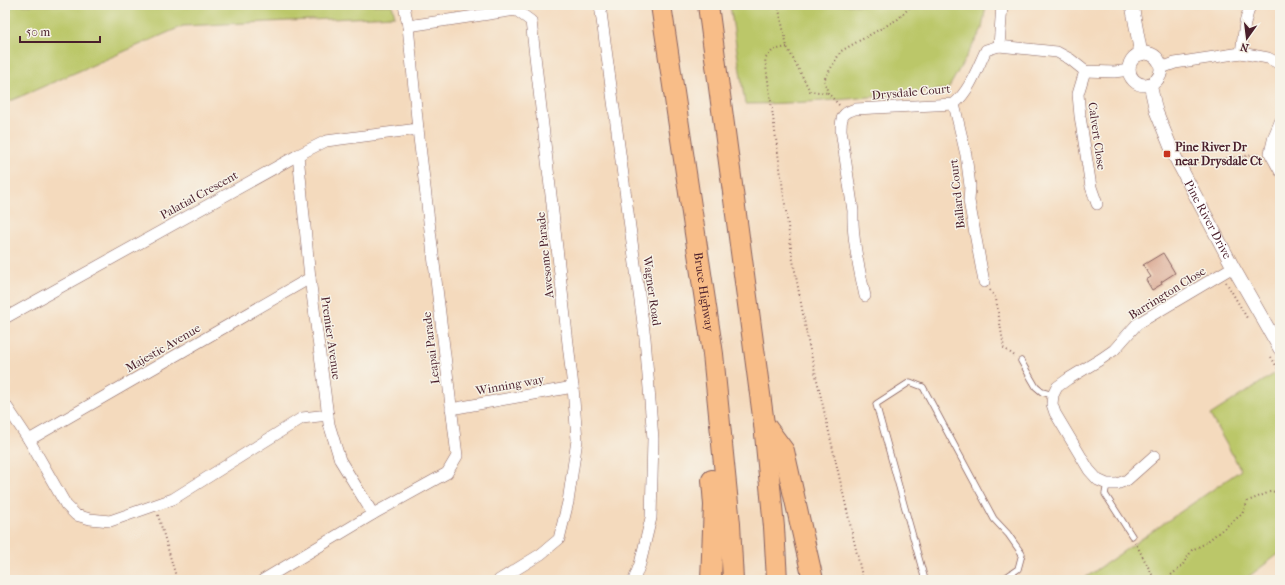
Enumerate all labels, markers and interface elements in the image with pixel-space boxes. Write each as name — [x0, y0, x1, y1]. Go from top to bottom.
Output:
scale bar — [20, 18, 100, 44]
north arrow — [1227, 18, 1267, 58]
text: 50 m — [26, 25, 50, 39]
text: N — [1238, 40, 1250, 55]
street label: Drysdale Court — [871, 82, 952, 102]
street label: Calvert Close — [1085, 101, 1109, 171]
place label: Pine River Dr near Drysdale Ct — [1174, 140, 1263, 169]
marker: Pine River Dr near Drysdale Ct — [1162, 149, 1172, 159]
street label: Ballard Court — [946, 158, 968, 230]
street label: Palatial Crescent — [158, 168, 241, 222]
street label: Pine River Drive — [1181, 178, 1234, 261]
street label: Awesome Parade — [534, 211, 557, 300]
street label: Bruce Highway — [691, 251, 717, 333]
street label: Wagner Road — [640, 254, 664, 327]
street label: Barrington Close — [1126, 264, 1208, 322]
street label: Premier Avenue — [318, 295, 344, 381]
street label: Leapai Parade — [420, 311, 442, 385]
street label: Majestic Avenue — [123, 321, 203, 375]
street label: Winning way — [474, 372, 546, 398]

